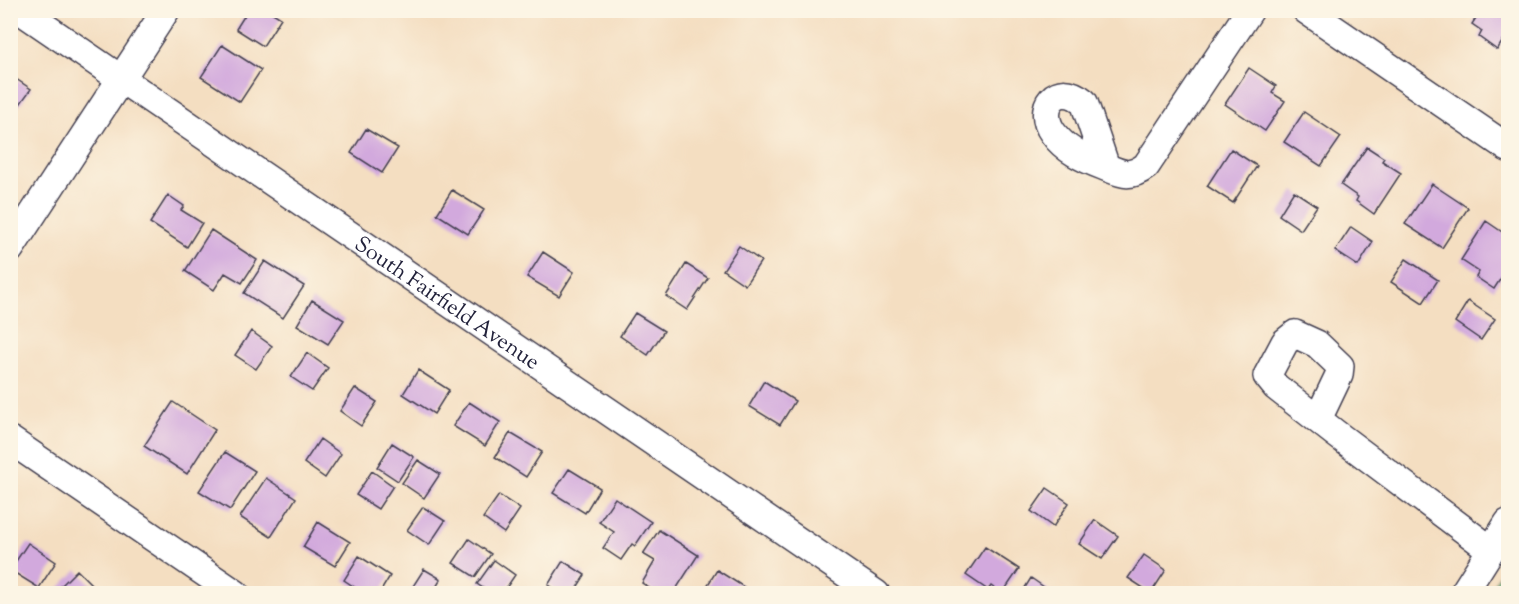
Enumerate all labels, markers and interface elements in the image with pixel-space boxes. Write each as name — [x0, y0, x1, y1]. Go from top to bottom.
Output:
street label: South Fairfield Avenue — [347, 230, 545, 379]

